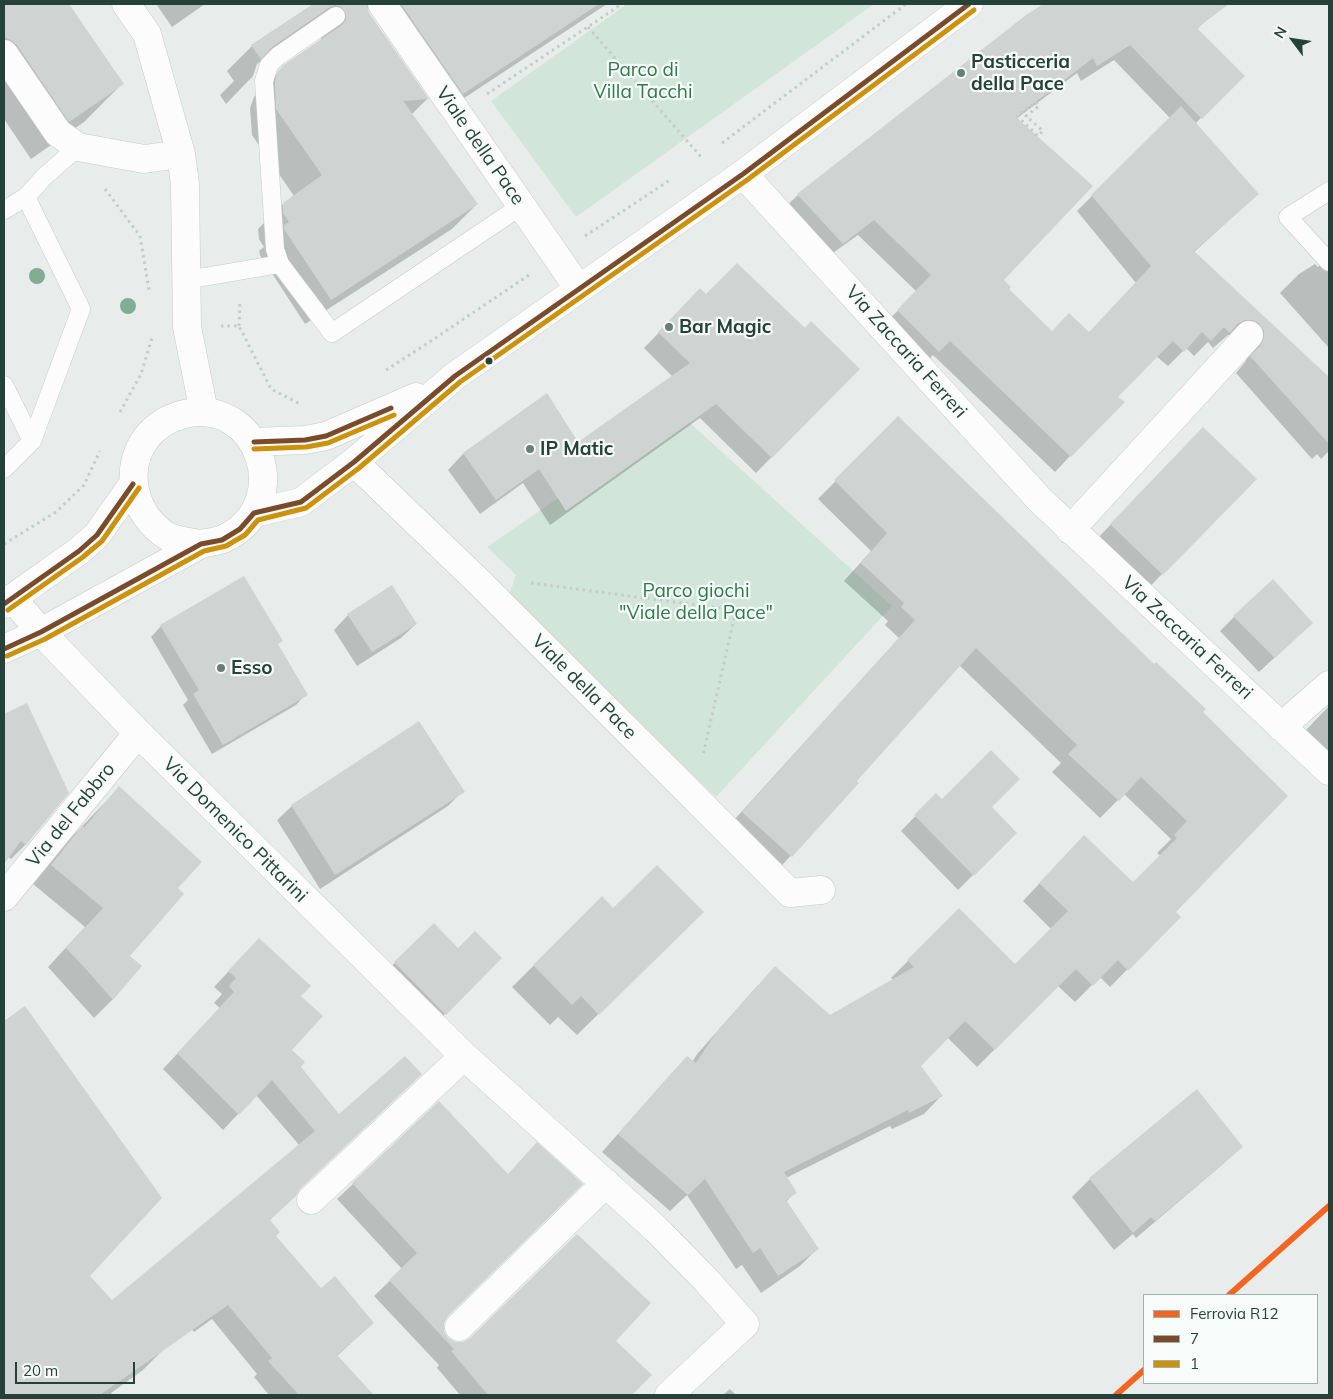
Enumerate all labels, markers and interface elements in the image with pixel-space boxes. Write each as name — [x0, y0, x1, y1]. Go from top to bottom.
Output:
north arrow — [1268, 15, 1318, 65]
text: N — [1270, 23, 1291, 41]
place label: Pasticceria della Pace — [971, 51, 1070, 95]
park label: Parco di Villa Tacchi — [594, 59, 692, 103]
marker: Pasticceria della Pace — [955, 67, 967, 79]
street label: Viale della Pace — [431, 83, 529, 209]
street label: Via Zaccaria Ferreri — [840, 281, 972, 423]
place label: Bar Magic — [679, 316, 771, 338]
marker: Bar Magic — [663, 321, 675, 333]
unlabelled marker — [484, 356, 494, 366]
place label: IP Matic — [540, 438, 613, 460]
marker: IP Matic — [524, 443, 536, 455]
street label: Via Zaccaria Ferreri — [1117, 572, 1257, 704]
park label: Parco giochi "Viale della Pace" — [619, 580, 773, 624]
street label: Viale della Pace — [527, 630, 641, 744]
place label: Esso — [231, 657, 272, 679]
marker: Esso — [215, 662, 227, 674]
street label: Via Domenico Pittarini — [158, 753, 312, 907]
street label: Via del Fabbro — [22, 758, 120, 872]
legend — [1143, 1294, 1318, 1384]
text: Ferrovia R12 — [1190, 1304, 1278, 1323]
text: 7 — [1190, 1329, 1199, 1348]
scale bar — [18, 1352, 138, 1384]
text: 1 — [1190, 1354, 1199, 1373]
text: 20 m — [23, 1361, 58, 1380]

